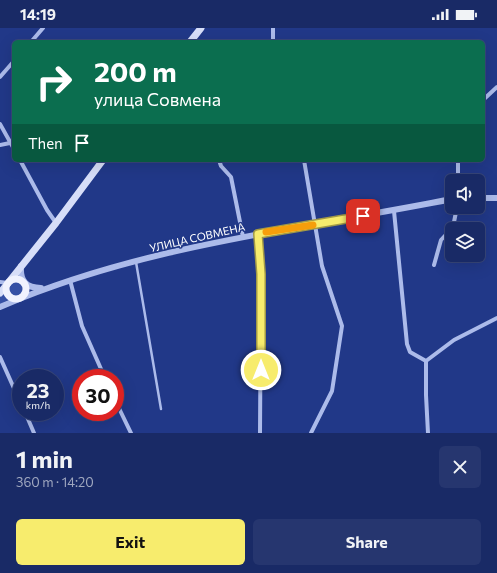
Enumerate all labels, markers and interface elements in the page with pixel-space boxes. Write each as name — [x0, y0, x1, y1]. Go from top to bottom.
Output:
text: 14:19 — [20, 5, 56, 23]
text: 200 m — [94, 54, 177, 88]
icon: right — [28, 56, 80, 108]
text: улица Совмена — [94, 88, 221, 110]
icon: arrive — [71, 132, 93, 154]
text: Then — [28, 134, 63, 152]
map controls — [445, 174, 485, 262]
button: sound — [445, 174, 485, 214]
pin — [346, 199, 380, 233]
icon: arrive — [352, 205, 374, 227]
street label: УЛИЦА СОВМЕНА — [148, 220, 246, 254]
button: layers — [445, 222, 485, 262]
position arrow — [240, 349, 282, 391]
speed limit sign: 30 — [72, 369, 124, 421]
text: 23 — [26, 378, 50, 402]
text: km/h — [26, 399, 50, 411]
text: 1 min — [16, 444, 73, 473]
button: close — [439, 446, 481, 488]
text: 360 m · 14:20 — [16, 474, 94, 490]
button: Exit — [16, 519, 245, 565]
button: Share — [253, 519, 481, 565]

